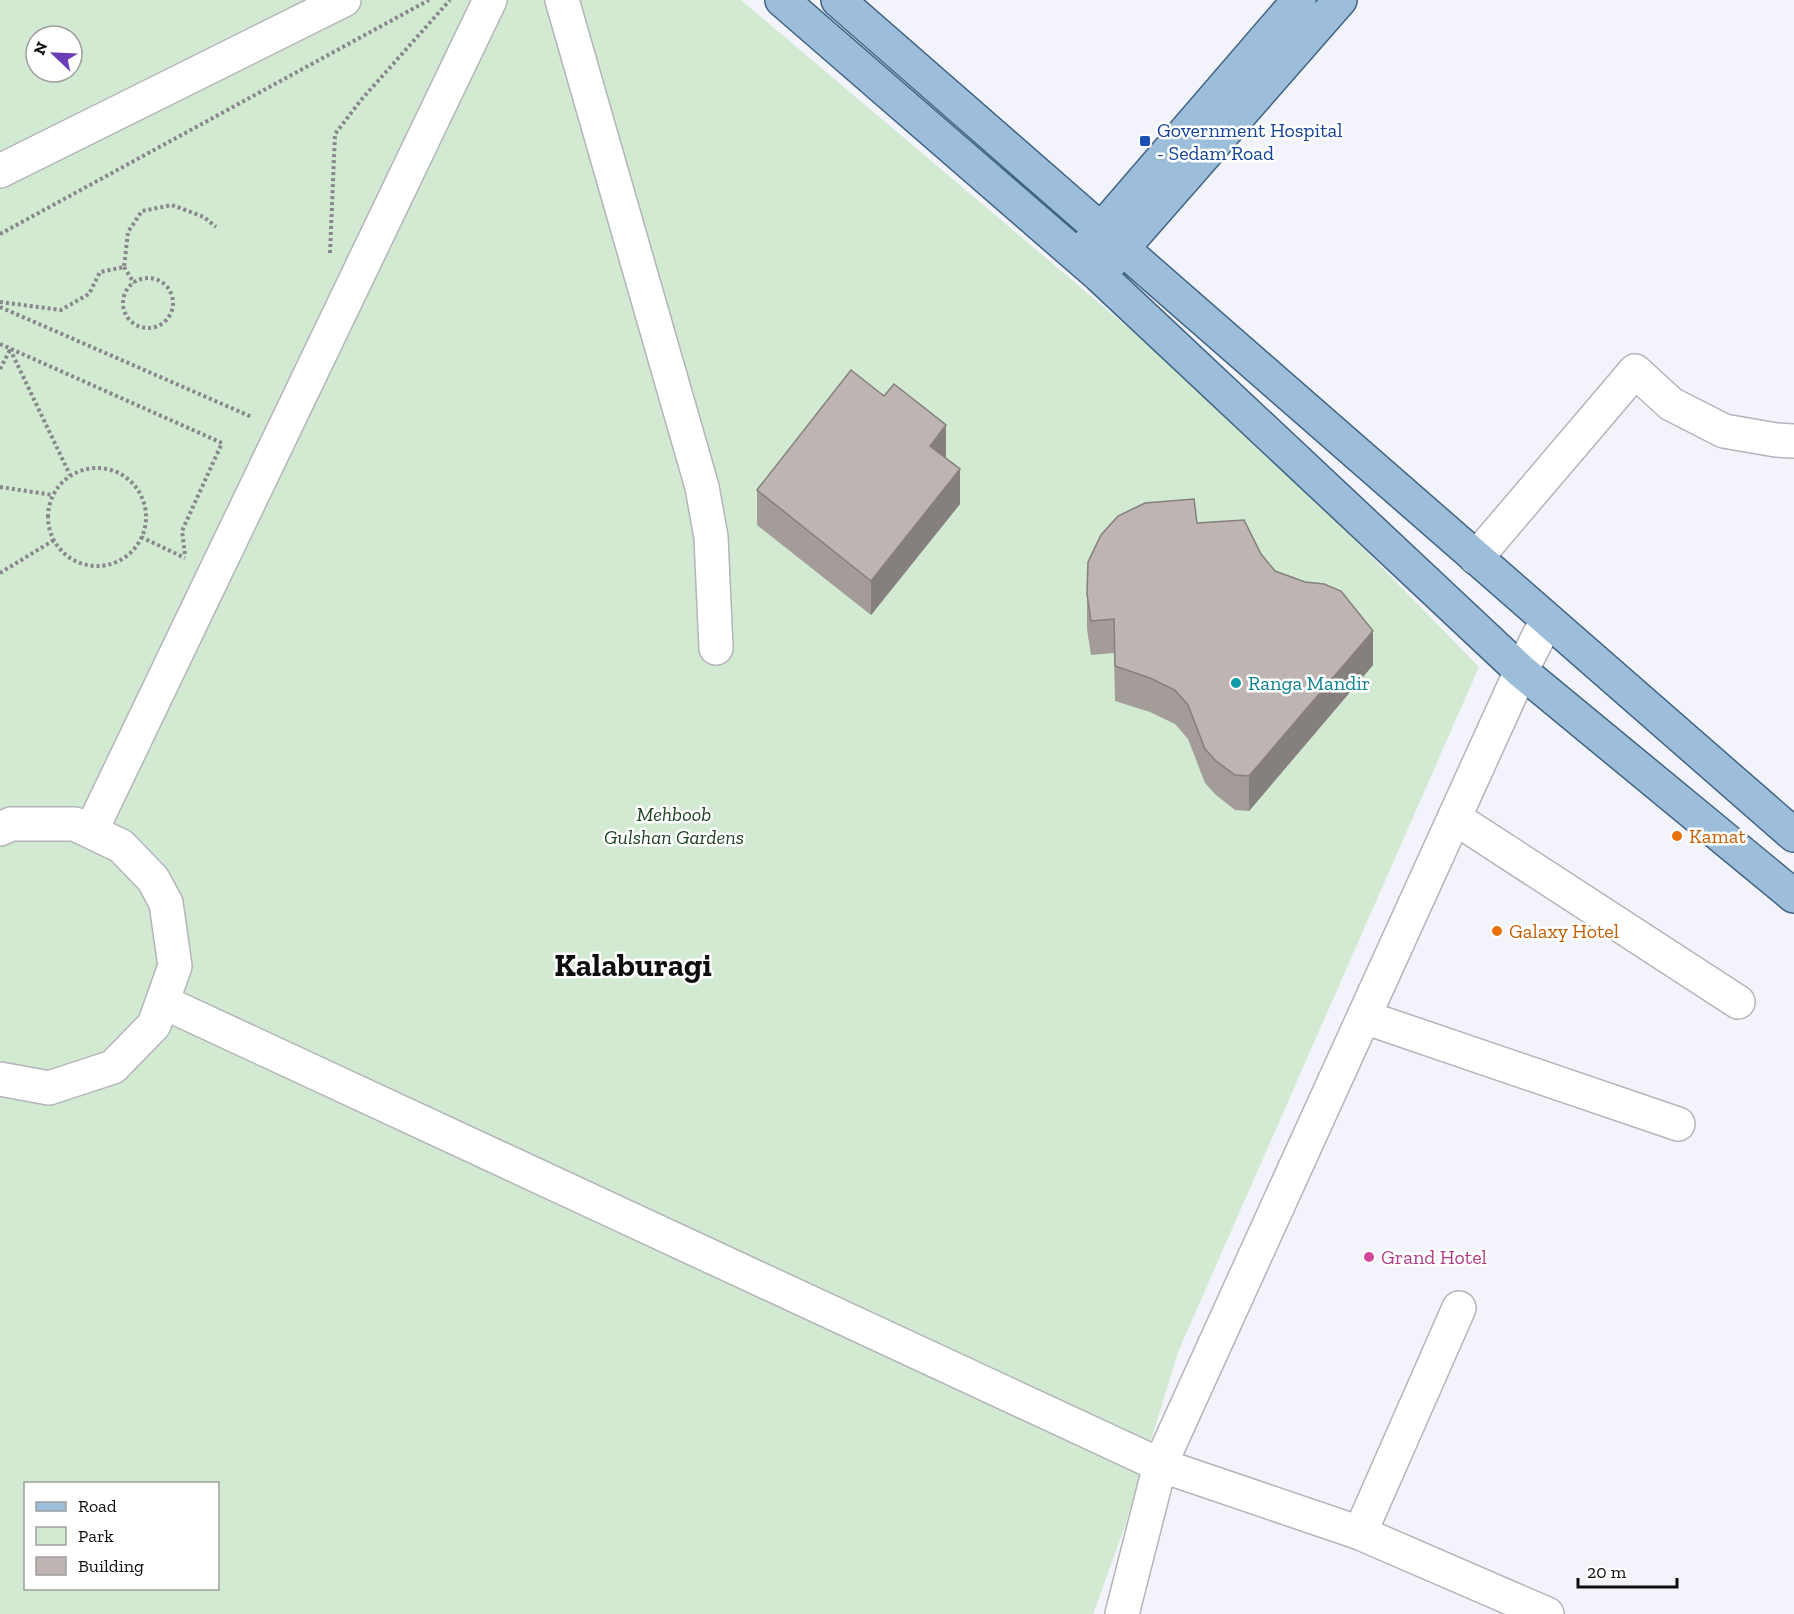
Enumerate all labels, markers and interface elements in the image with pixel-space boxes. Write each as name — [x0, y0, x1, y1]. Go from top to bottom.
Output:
north arrow — [24, 24, 84, 84]
text: N — [30, 39, 52, 58]
place label: Government Hospital - Sedam Road — [1157, 118, 1343, 165]
marker: Government Hospital - Sedam Road — [1138, 134, 1152, 148]
place label: Ranga Mandir — [1248, 671, 1370, 695]
marker: Ranga Mandir — [1229, 676, 1243, 690]
park label: Mehboob Gulshan Gardens — [604, 802, 744, 849]
place label: Kamat — [1689, 824, 1746, 848]
marker: Kamat — [1670, 829, 1684, 843]
place label: Galaxy Hotel — [1509, 919, 1619, 943]
marker: Galaxy Hotel — [1490, 924, 1504, 938]
district label: Kalaburagi — [554, 946, 712, 984]
place label: Grand Hotel — [1381, 1245, 1487, 1269]
marker: Grand Hotel — [1362, 1250, 1376, 1264]
legend — [24, 1482, 219, 1590]
text: Road — [78, 1495, 117, 1517]
text: Park — [78, 1525, 114, 1547]
scale bar — [1578, 1551, 1677, 1589]
text: Building — [78, 1555, 144, 1577]
text: 20 m — [1587, 1561, 1627, 1583]

